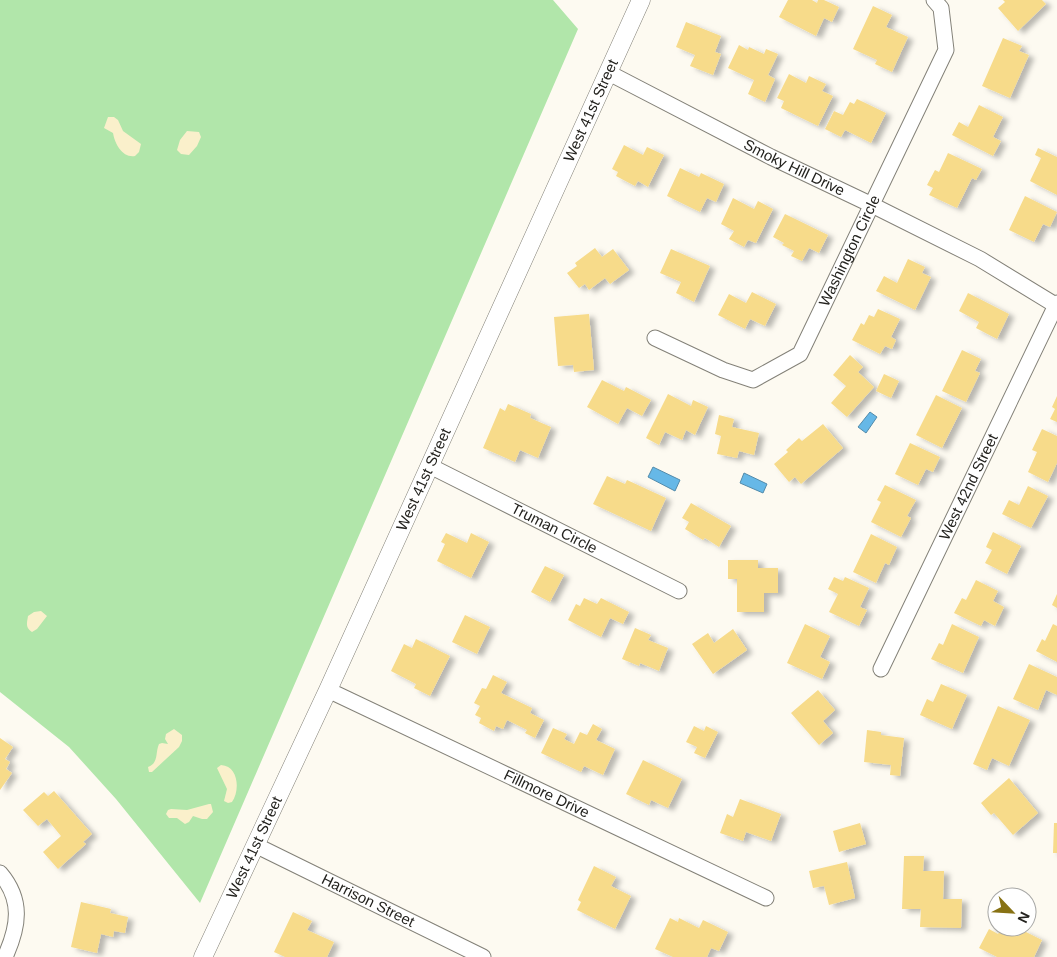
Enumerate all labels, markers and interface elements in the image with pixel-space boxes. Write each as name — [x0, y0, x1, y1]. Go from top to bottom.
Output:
street label: West 41st Street — [560, 56, 621, 164]
street label: Smoky Hill Drive — [741, 135, 848, 199]
street label: Washington Circle — [815, 192, 883, 309]
street label: West 41st Street — [392, 425, 454, 533]
street label: West 42nd Street — [935, 430, 1001, 543]
street label: Truman Circle — [509, 499, 600, 557]
street label: Fillmore Drive — [501, 766, 592, 821]
street label: West 41st Street — [223, 793, 285, 901]
street label: Harrison Street — [319, 870, 418, 930]
north arrow — [987, 887, 1037, 937]
text: N — [1014, 910, 1033, 925]

